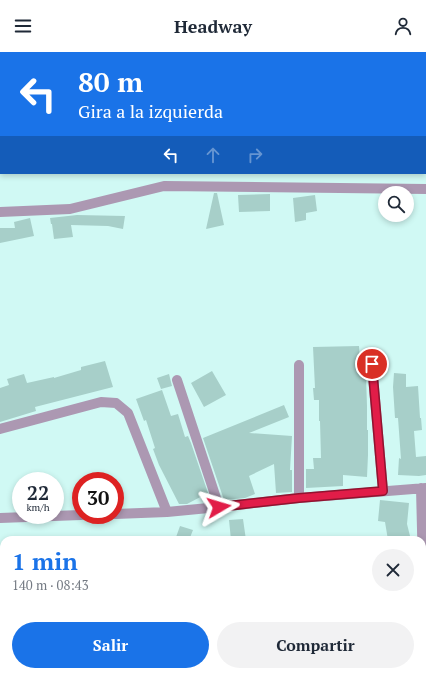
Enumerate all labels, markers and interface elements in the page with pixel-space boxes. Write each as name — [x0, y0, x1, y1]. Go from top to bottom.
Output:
text: Headway — [174, 14, 252, 38]
icon: menu — [12, 15, 34, 37]
icon: person — [392, 15, 414, 37]
text: 80 m — [78, 63, 143, 100]
icon: left — [12, 68, 64, 120]
text: Gira a la izquierda — [78, 99, 223, 123]
icon: left — [160, 144, 182, 166]
icon: ahead — [202, 144, 224, 166]
icon: right — [244, 144, 266, 166]
map controls — [378, 186, 414, 222]
button: search — [378, 186, 414, 222]
pin — [355, 347, 389, 381]
icon: arrive — [361, 353, 383, 375]
speed limit sign: 30 — [72, 472, 124, 524]
text: 22 — [27, 479, 49, 506]
position arrow — [198, 486, 240, 528]
text: km/h — [26, 501, 50, 514]
text: 1 min — [12, 545, 78, 577]
button: close — [372, 549, 414, 591]
text: 140 m · 08:43 — [12, 576, 89, 594]
button: Salir — [12, 622, 209, 668]
button: Compartir — [217, 622, 414, 668]

